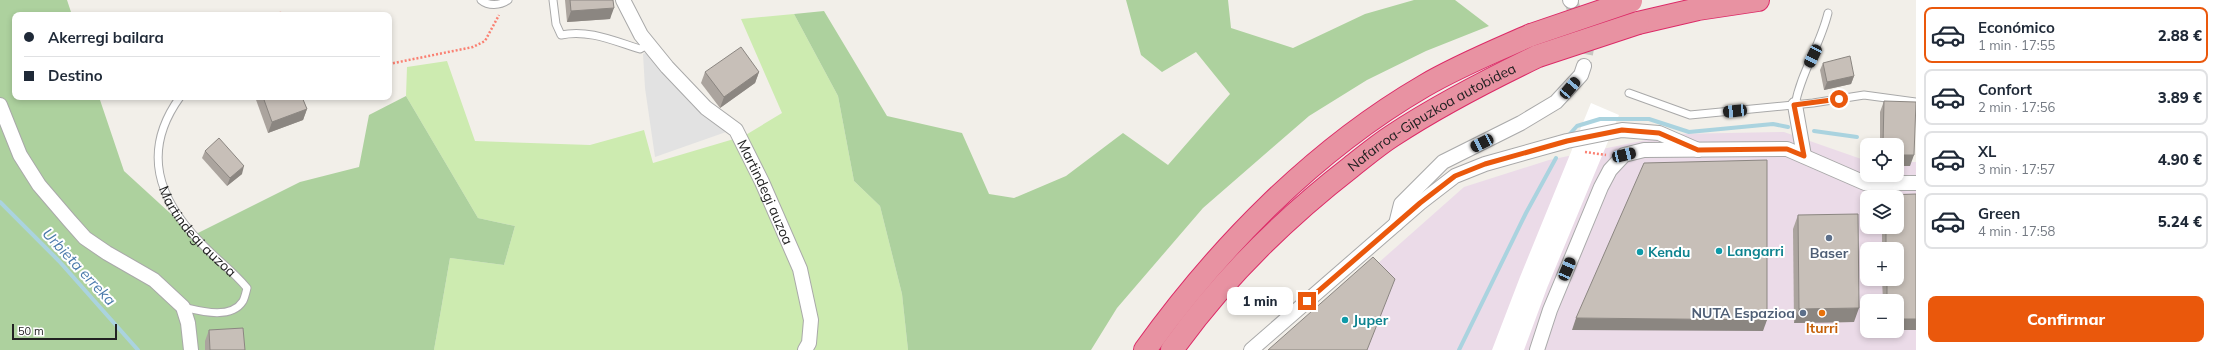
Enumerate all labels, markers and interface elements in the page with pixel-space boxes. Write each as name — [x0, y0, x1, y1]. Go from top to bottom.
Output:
icon: car — [1930, 17, 1966, 53]
text: Económico — [1978, 18, 2055, 37]
text: 2.88 € — [2158, 26, 2202, 45]
text: Akerregi bailara — [48, 28, 164, 47]
text: 1 min · 17:55 — [1978, 37, 2055, 53]
car — [1802, 43, 1824, 69]
street label: Nafarroa-Gipuzkoa autobidea — [1344, 59, 1519, 175]
text: Destino — [48, 66, 103, 85]
car — [1558, 75, 1582, 101]
icon: car — [1930, 79, 1966, 115]
text: Confort — [1978, 80, 2032, 99]
text: 3.89 € — [2158, 88, 2202, 107]
route start — [1830, 90, 1848, 108]
text: 2 min · 17:56 — [1978, 99, 2055, 115]
car — [1722, 104, 1748, 118]
car — [1469, 132, 1495, 154]
street label: Martindegi auzoa — [733, 136, 797, 247]
map controls — [1860, 138, 1904, 338]
button: locate — [1860, 138, 1904, 182]
icon: car — [1930, 141, 1966, 177]
text: XL — [1978, 142, 1996, 161]
car — [1611, 146, 1637, 164]
text: 4.90 € — [2158, 150, 2202, 169]
text: 3 min · 17:57 — [1978, 161, 2055, 177]
street label: Martindegi auzoa — [155, 183, 240, 281]
button: layers — [1860, 190, 1904, 234]
icon: car — [1930, 203, 1966, 239]
text: Green — [1978, 204, 2020, 223]
text: 5.24 € — [2158, 212, 2202, 231]
text: 4 min · 17:58 — [1978, 223, 2055, 239]
water label: Urbieta erreka — [39, 224, 120, 309]
marker: Baser — [1824, 233, 1834, 243]
place label: Langarri — [1727, 242, 1784, 260]
button: + — [1860, 242, 1904, 286]
place label: Kendu — [1648, 243, 1690, 261]
place label: Baser — [1810, 244, 1849, 262]
marker: Langarri — [1714, 246, 1724, 256]
marker: Kendu — [1635, 247, 1645, 257]
car — [1557, 256, 1577, 282]
callout: 1 min — [1227, 287, 1293, 315]
route end — [1298, 292, 1316, 310]
text: 1 min — [1243, 293, 1277, 309]
button: − — [1860, 294, 1904, 338]
button: Confirmar — [1928, 296, 2204, 342]
place label: NUTA Espazioa — [1692, 304, 1795, 322]
marker: NUTA Espazioa — [1798, 308, 1808, 318]
marker: Iturri — [1817, 308, 1827, 318]
place label: Juper — [1353, 311, 1389, 329]
marker: Juper — [1340, 315, 1350, 325]
place label: Iturri — [1806, 319, 1838, 337]
scale bar — [12, 322, 117, 341]
text: 50 m — [18, 324, 44, 338]

